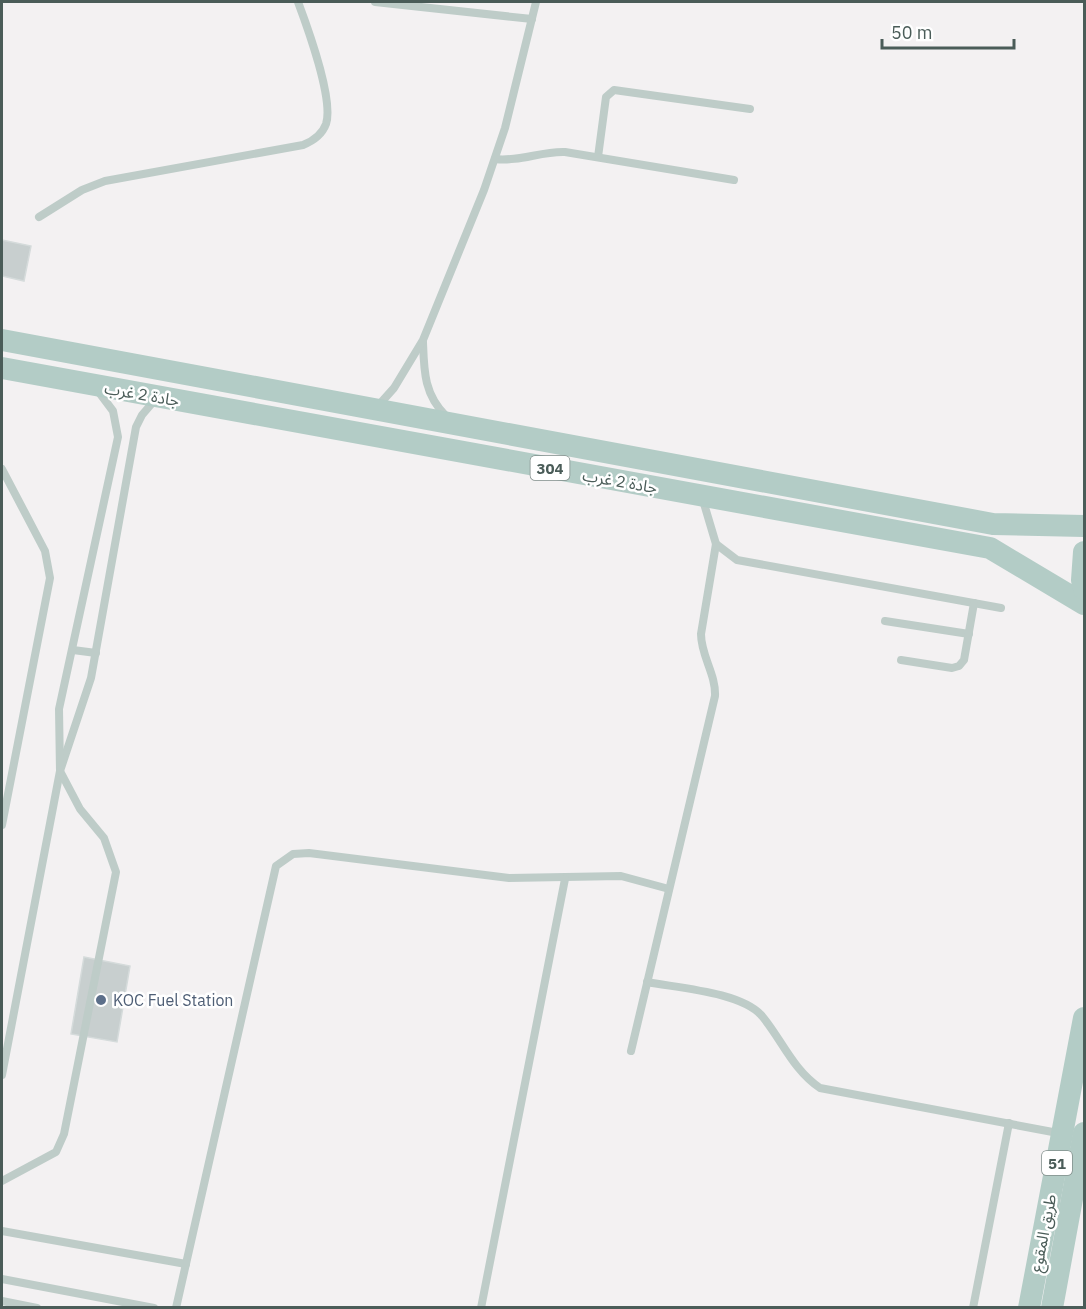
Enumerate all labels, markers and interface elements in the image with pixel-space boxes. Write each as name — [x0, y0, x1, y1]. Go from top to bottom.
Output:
scale bar — [882, 12, 1014, 50]
text: 50 m — [891, 21, 933, 44]
street label: جادة 2 غرب — [103, 378, 181, 410]
road number: 304 — [530, 456, 570, 480]
street label: جادة 2 غرب — [581, 465, 659, 497]
place label: KOC Fuel Station — [113, 990, 233, 1010]
marker: KOC Fuel Station — [94, 993, 108, 1007]
road number: 51 — [1042, 1151, 1072, 1175]
street label: طريق المقوع — [1026, 1192, 1063, 1274]

